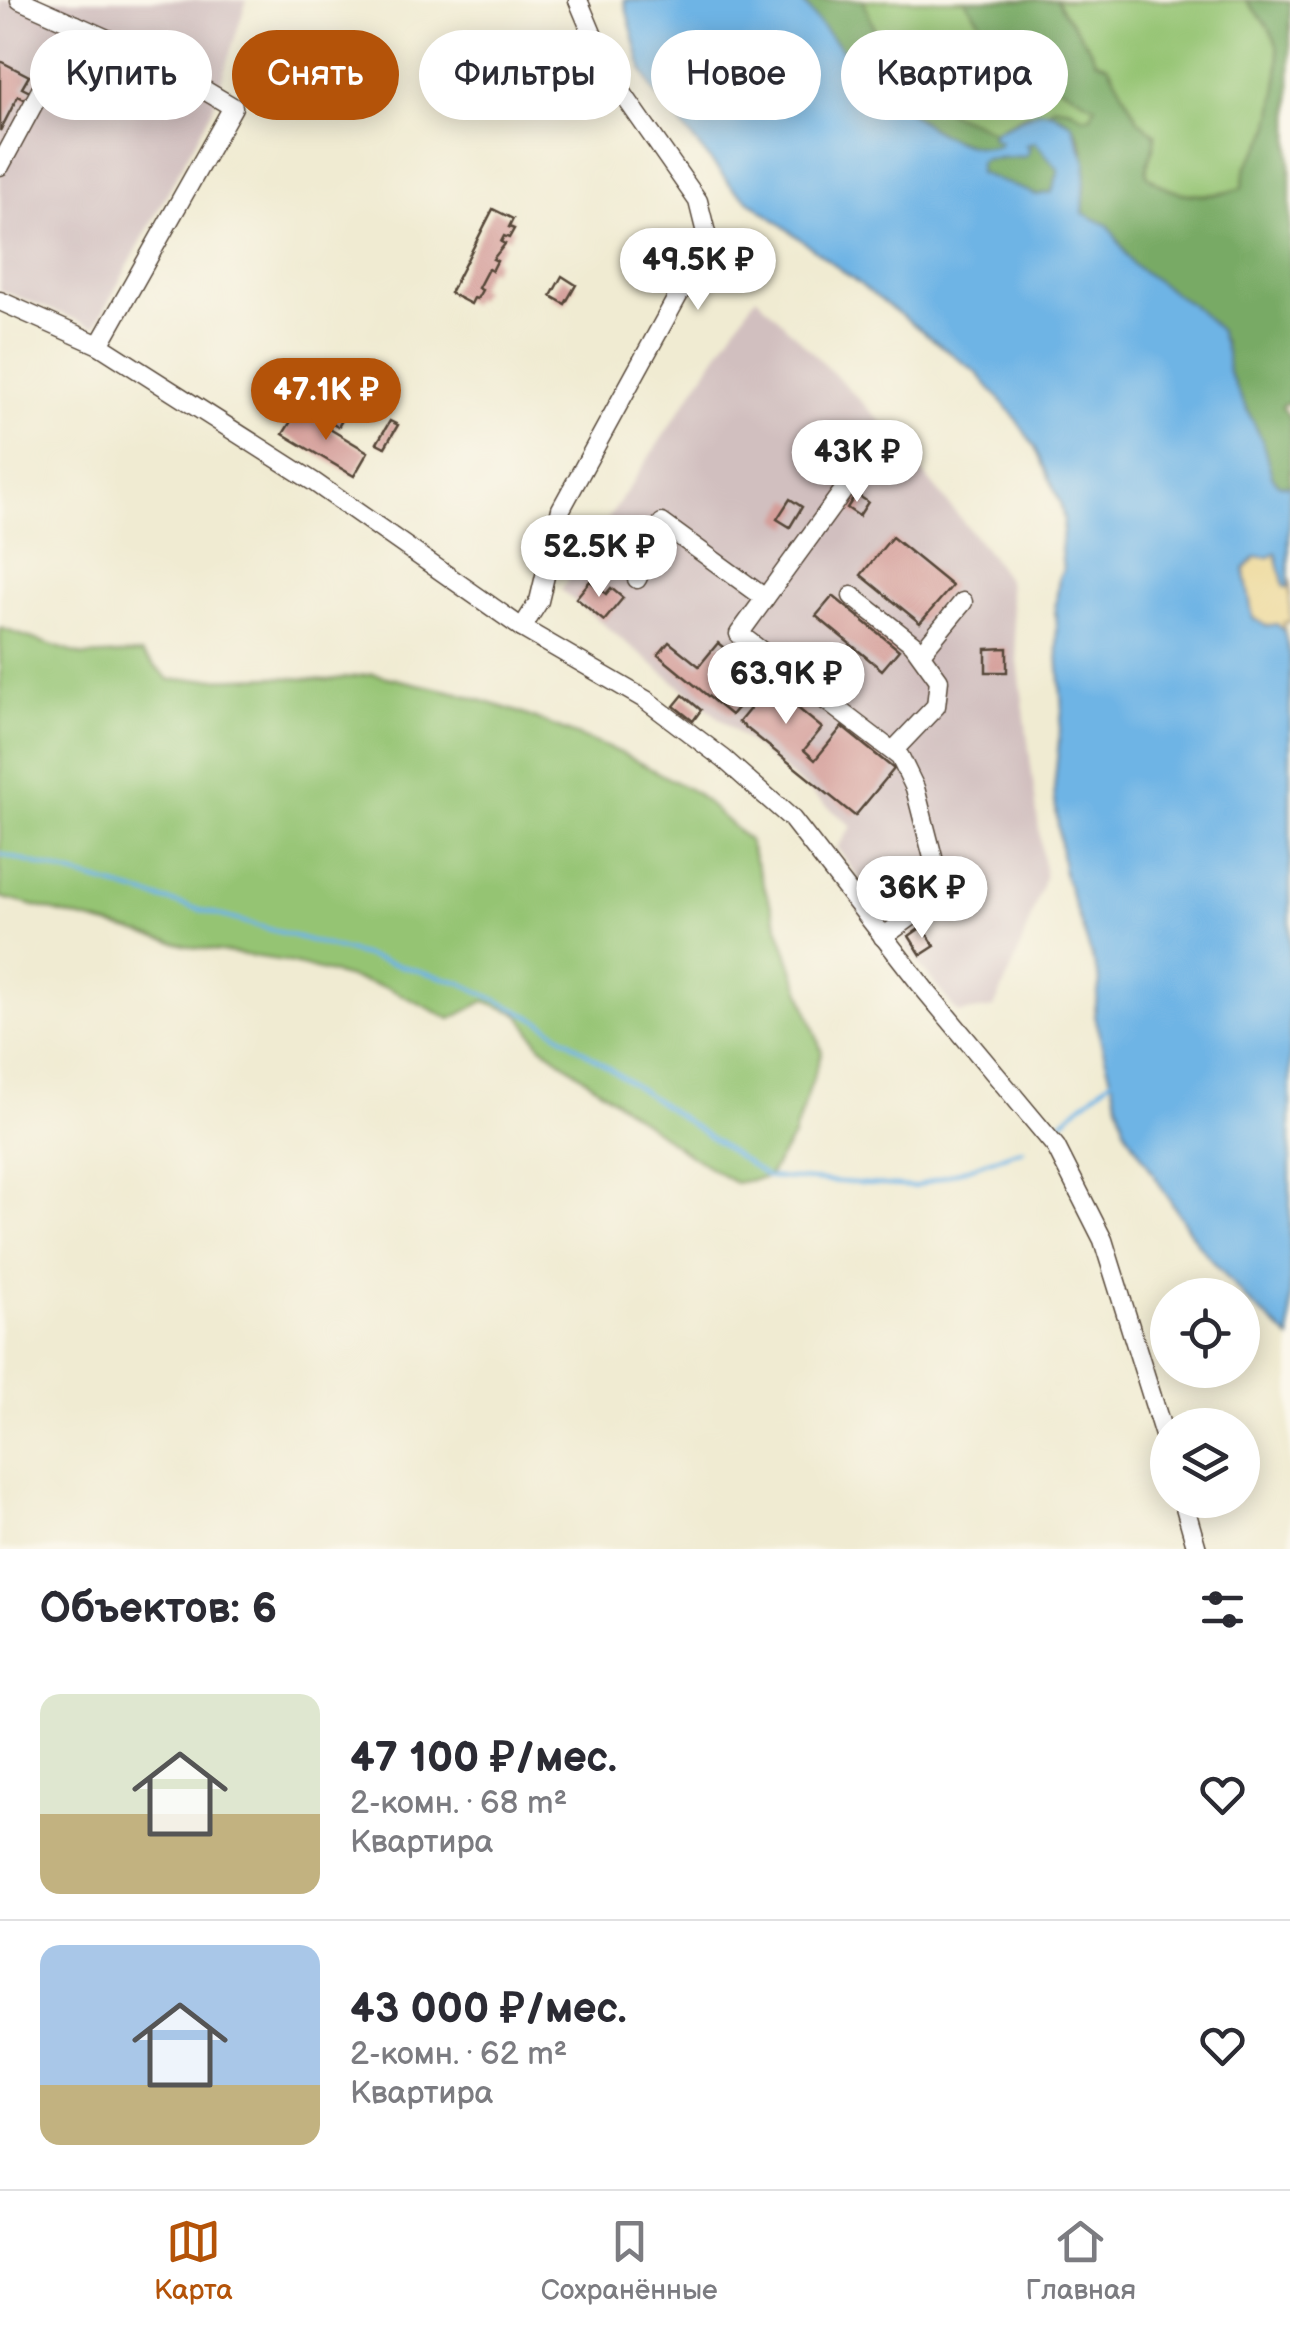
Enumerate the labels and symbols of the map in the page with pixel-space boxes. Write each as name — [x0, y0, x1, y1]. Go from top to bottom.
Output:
pin: 49.5K ₽ — [606, 228, 790, 313]
pin: 47.1K ₽ — [234, 358, 418, 443]
pin: 43K ₽ — [787, 420, 927, 505]
pin: 52.5K ₽ — [507, 515, 691, 600]
pin: 63.9K ₽ — [694, 642, 878, 727]
pin: 36K ₽ — [852, 856, 992, 941]

